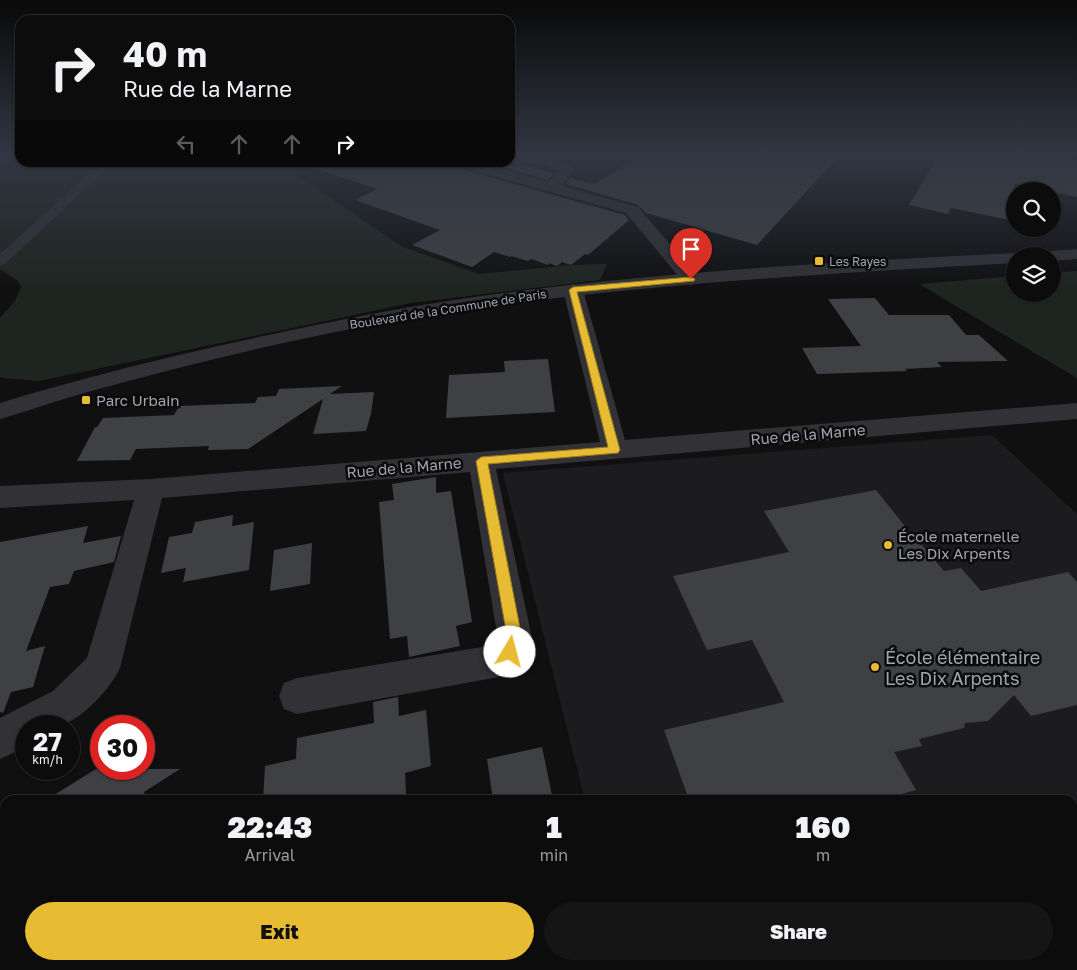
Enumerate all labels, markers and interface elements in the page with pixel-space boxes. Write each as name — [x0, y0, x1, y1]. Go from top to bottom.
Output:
text: 40 m — [123, 33, 207, 75]
icon: right — [40, 35, 105, 100]
text: Rue de la Marne — [123, 75, 292, 102]
icon: left — [172, 130, 200, 158]
icon: ahead — [225, 130, 253, 158]
icon: ahead — [278, 130, 306, 158]
icon: right — [331, 130, 359, 158]
map controls — [1006, 182, 1061, 302]
button: search — [1006, 182, 1061, 237]
pin — [670, 228, 712, 279]
icon: arrive — [677, 235, 705, 263]
button: layers — [1006, 247, 1061, 302]
place label: Les Rayes — [829, 254, 886, 269]
marker: Les Rayes — [813, 255, 825, 267]
street label: Boulevard de la Commune de Paris — [348, 286, 548, 332]
place label: Parc Urbain — [96, 391, 180, 409]
marker: Parc Urbain — [80, 394, 92, 406]
street label: Rue de la Marne — [750, 420, 866, 448]
street label: Rue de la Marne — [346, 453, 462, 481]
place label: École maternelle Les Dix Arpents — [898, 527, 1020, 562]
marker: École maternelle Les Dix Arpents — [882, 539, 894, 551]
position arrow — [483, 625, 535, 677]
place label: École élémentaire Les Dix Arpents — [885, 646, 1040, 689]
marker: École élémentaire Les Dix Arpents — [869, 661, 881, 673]
speed limit sign: 30 — [90, 715, 155, 780]
text: 27 — [33, 726, 62, 757]
text: km/h — [32, 752, 63, 767]
text: 22:43 — [227, 809, 312, 845]
text: 1 — [546, 809, 562, 845]
text: 160 — [795, 809, 851, 845]
text: Arrival — [245, 845, 295, 865]
text: min — [540, 845, 568, 865]
text: m — [816, 845, 830, 865]
button: Exit — [25, 902, 534, 960]
button: Share — [544, 902, 1053, 960]

